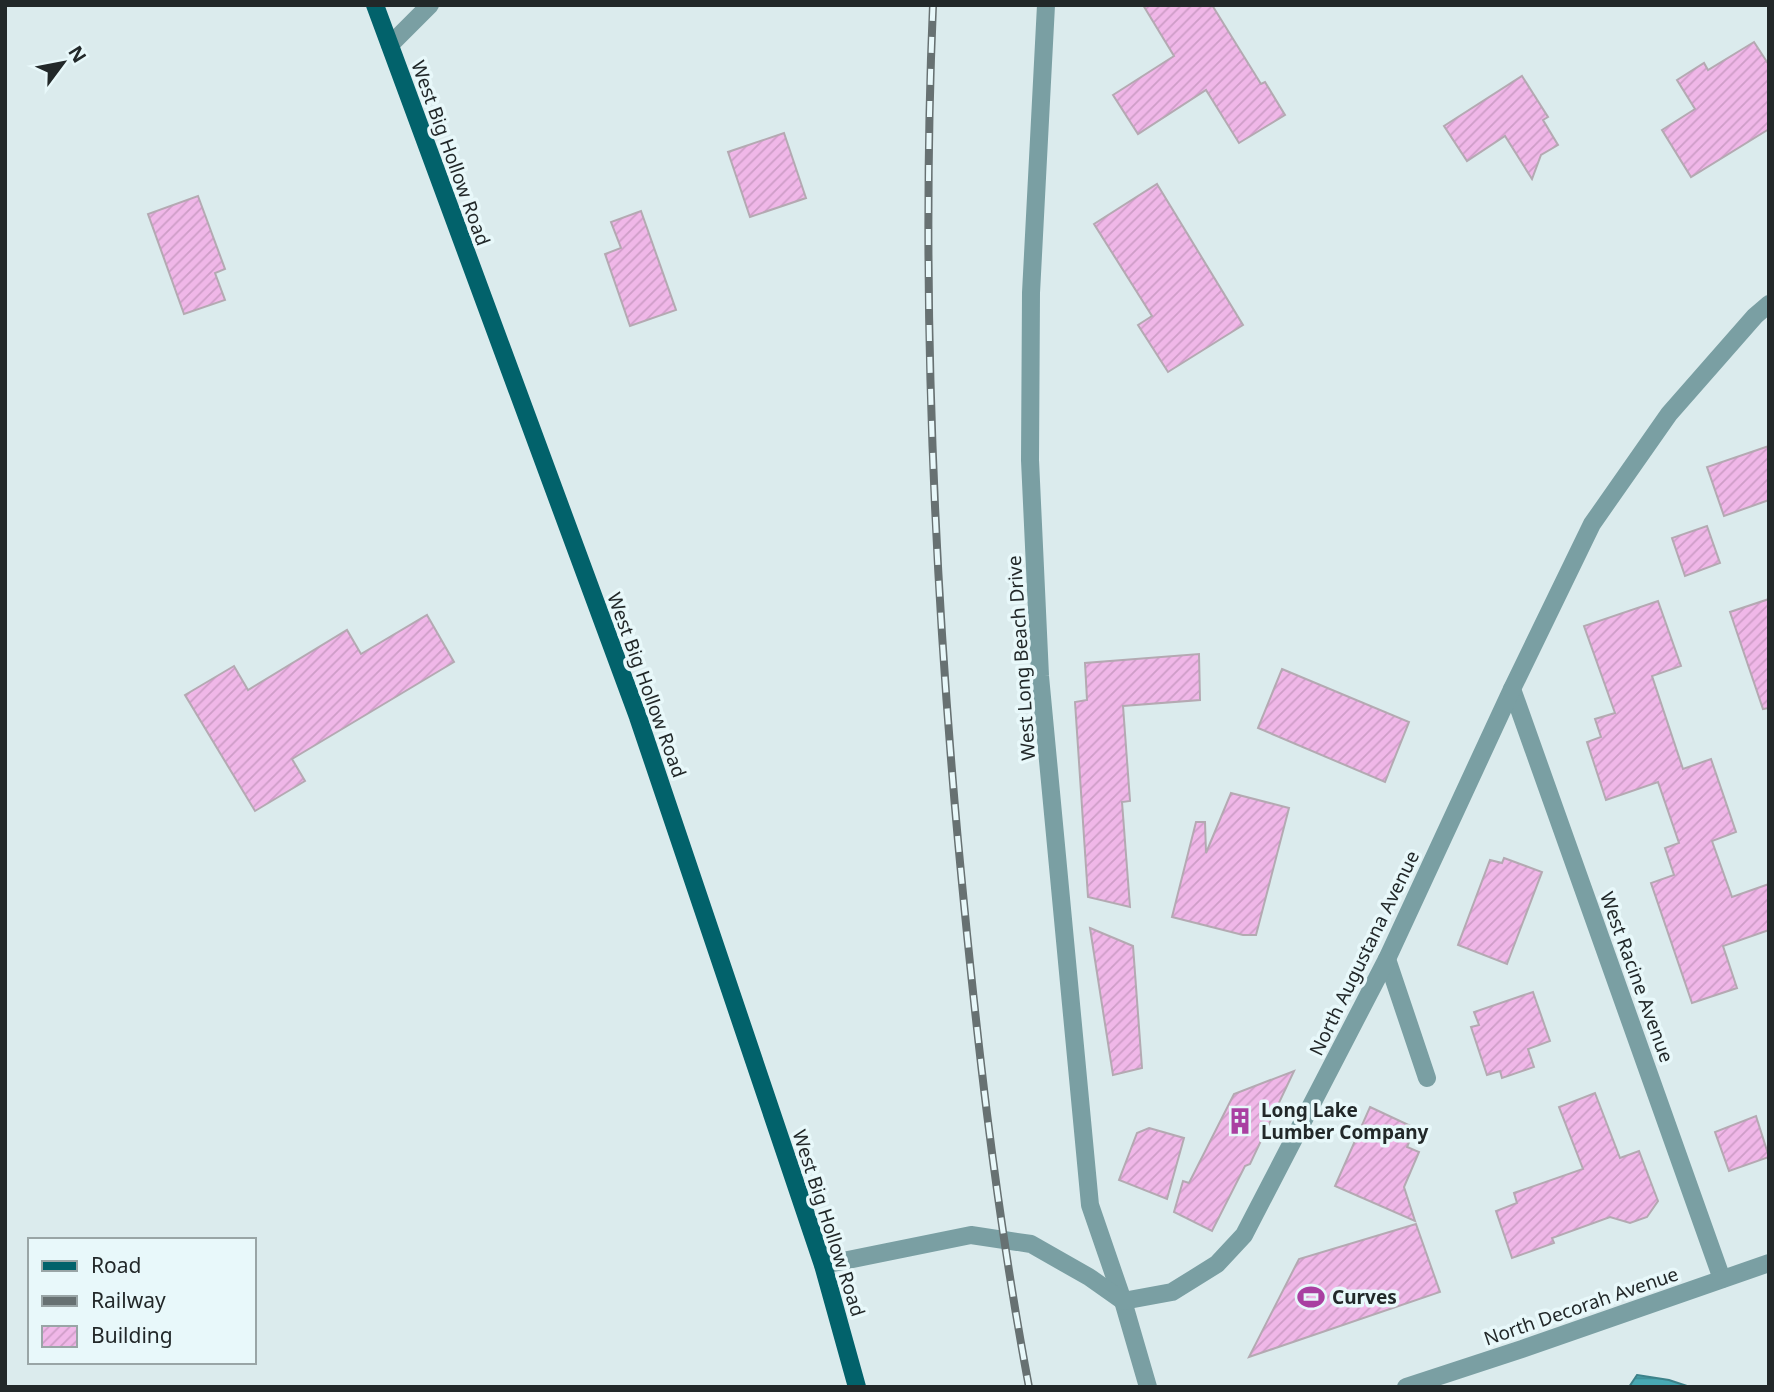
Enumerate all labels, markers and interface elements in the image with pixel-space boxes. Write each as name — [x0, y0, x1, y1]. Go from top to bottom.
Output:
north arrow — [28, 28, 98, 98]
text: N — [62, 41, 93, 67]
street label: West Big Hollow Road — [405, 57, 497, 249]
street label: West Long Beach Drive — [1001, 555, 1041, 761]
street label: West Big Hollow Road — [601, 589, 693, 781]
street label: North Augustana Avenue — [1303, 846, 1425, 1060]
street label: West Racine Avenue — [1594, 888, 1680, 1066]
place label: Long Lake Lumber Company — [1261, 1097, 1429, 1145]
building icon: Long Lake Lumber Company — [1225, 1106, 1255, 1136]
street label: West Big Hollow Road — [787, 1126, 871, 1320]
legend — [28, 1238, 256, 1364]
text: Road — [91, 1251, 141, 1279]
street label: North Decorah Avenue — [1480, 1260, 1682, 1352]
sports icon: Curves — [1296, 1282, 1326, 1312]
place label: Curves — [1332, 1284, 1397, 1310]
text: Railway — [91, 1286, 166, 1314]
text: Building — [91, 1321, 173, 1349]

